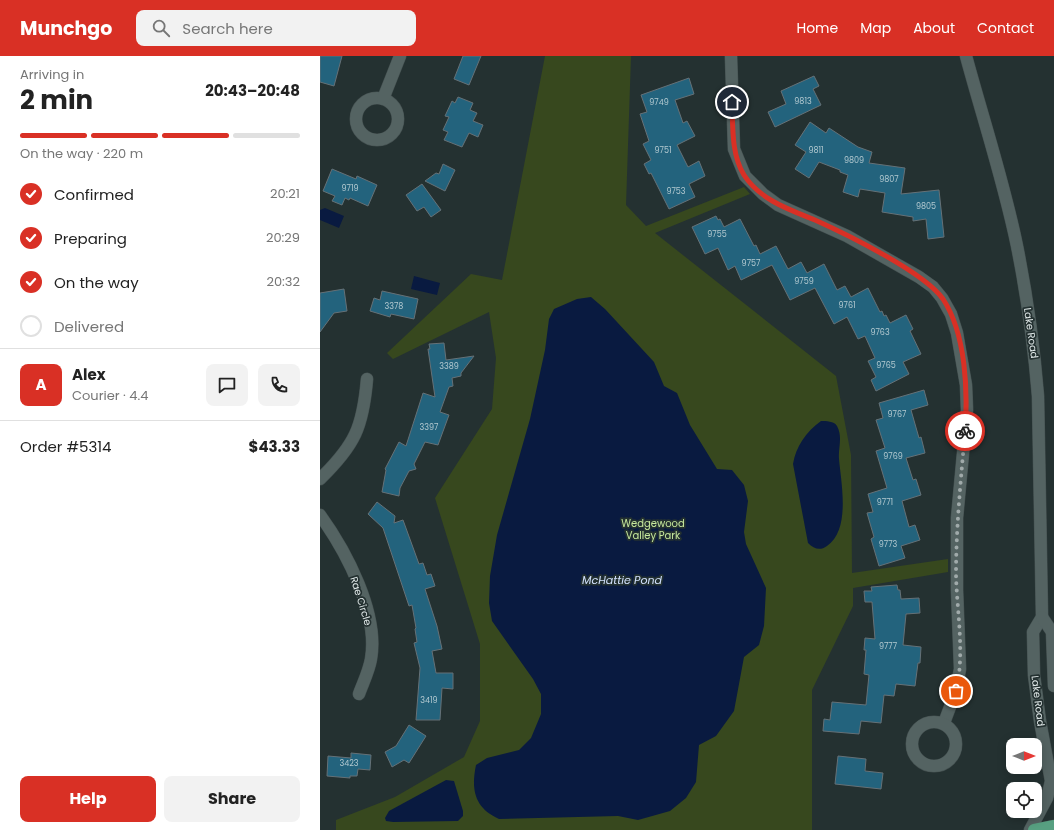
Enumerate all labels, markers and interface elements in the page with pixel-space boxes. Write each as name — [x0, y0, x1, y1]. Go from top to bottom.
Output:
search box — [136, 10, 416, 46]
text: Munchgo — [20, 15, 112, 42]
icon: search — [150, 17, 172, 39]
text: Search here — [182, 18, 273, 39]
text: Home — [796, 18, 838, 38]
text: Map — [860, 18, 891, 38]
text: About — [913, 18, 955, 38]
text: Contact — [977, 18, 1034, 38]
text: Arriving in — [20, 65, 84, 84]
text: 20:43–20:48 — [205, 80, 300, 101]
text: 2 min — [20, 82, 93, 118]
pin — [715, 85, 749, 119]
icon: home — [721, 91, 743, 113]
house number: 9813 — [794, 96, 812, 107]
house number: 9749 — [649, 97, 669, 108]
text: On the way · 220 m — [20, 144, 143, 163]
house number: 9751 — [655, 145, 672, 156]
house number: 9811 — [808, 145, 824, 156]
house number: 9809 — [844, 155, 864, 166]
house number: 9807 — [879, 174, 899, 185]
icon: check — [20, 183, 42, 205]
house number: 9719 — [341, 183, 359, 194]
text: Confirmed — [54, 184, 134, 205]
text: 20:21 — [270, 184, 300, 203]
house number: 9753 — [666, 186, 686, 197]
house number: 9805 — [916, 201, 936, 212]
icon: check — [20, 227, 42, 249]
text: Preparing — [54, 228, 127, 249]
text: 20:29 — [266, 228, 300, 247]
house number: 9755 — [707, 229, 727, 240]
house number: 9757 — [742, 258, 761, 269]
icon: check — [20, 271, 42, 293]
text: On the way — [54, 272, 139, 293]
text: 20:32 — [266, 272, 300, 291]
house number: 9759 — [794, 276, 814, 287]
house number: 9761 — [838, 300, 856, 311]
house number: 3378 — [385, 301, 403, 312]
street label: Lake Road — [1020, 307, 1042, 359]
text: Delivered — [54, 316, 124, 337]
house number: 9763 — [870, 327, 890, 338]
house number: 9765 — [876, 360, 896, 371]
house number: 3389 — [439, 361, 459, 372]
text: Alex — [72, 364, 106, 385]
button: chat — [206, 364, 248, 406]
button: phone — [258, 364, 300, 406]
text: A — [35, 374, 47, 395]
text: Courier · 4.4 — [72, 386, 148, 405]
house number: 9767 — [888, 409, 907, 420]
courier — [945, 411, 985, 451]
icon: bike — [954, 420, 976, 442]
house number: 3397 — [420, 422, 439, 433]
text: Order #5314 — [20, 436, 112, 457]
text: $43.33 — [249, 436, 300, 457]
house number: 9769 — [883, 451, 903, 462]
house number: 9771 — [877, 497, 893, 508]
park label: Wedgewood Valley Park — [621, 516, 685, 543]
house number: 9773 — [879, 539, 898, 550]
water label: McHattie Pond — [582, 572, 663, 588]
street label: Rae Circle — [346, 575, 376, 627]
house number: 9777 — [879, 641, 898, 652]
pin — [939, 674, 973, 708]
street label: Lake Road — [1027, 675, 1049, 727]
icon: bag — [945, 680, 967, 702]
house number: 3419 — [420, 695, 438, 706]
north arrow — [1006, 738, 1042, 774]
map controls — [1006, 738, 1042, 818]
house number: 3423 — [339, 758, 359, 769]
button: Help — [20, 776, 156, 822]
button: Share — [164, 776, 300, 822]
button: locate — [1006, 782, 1042, 818]

